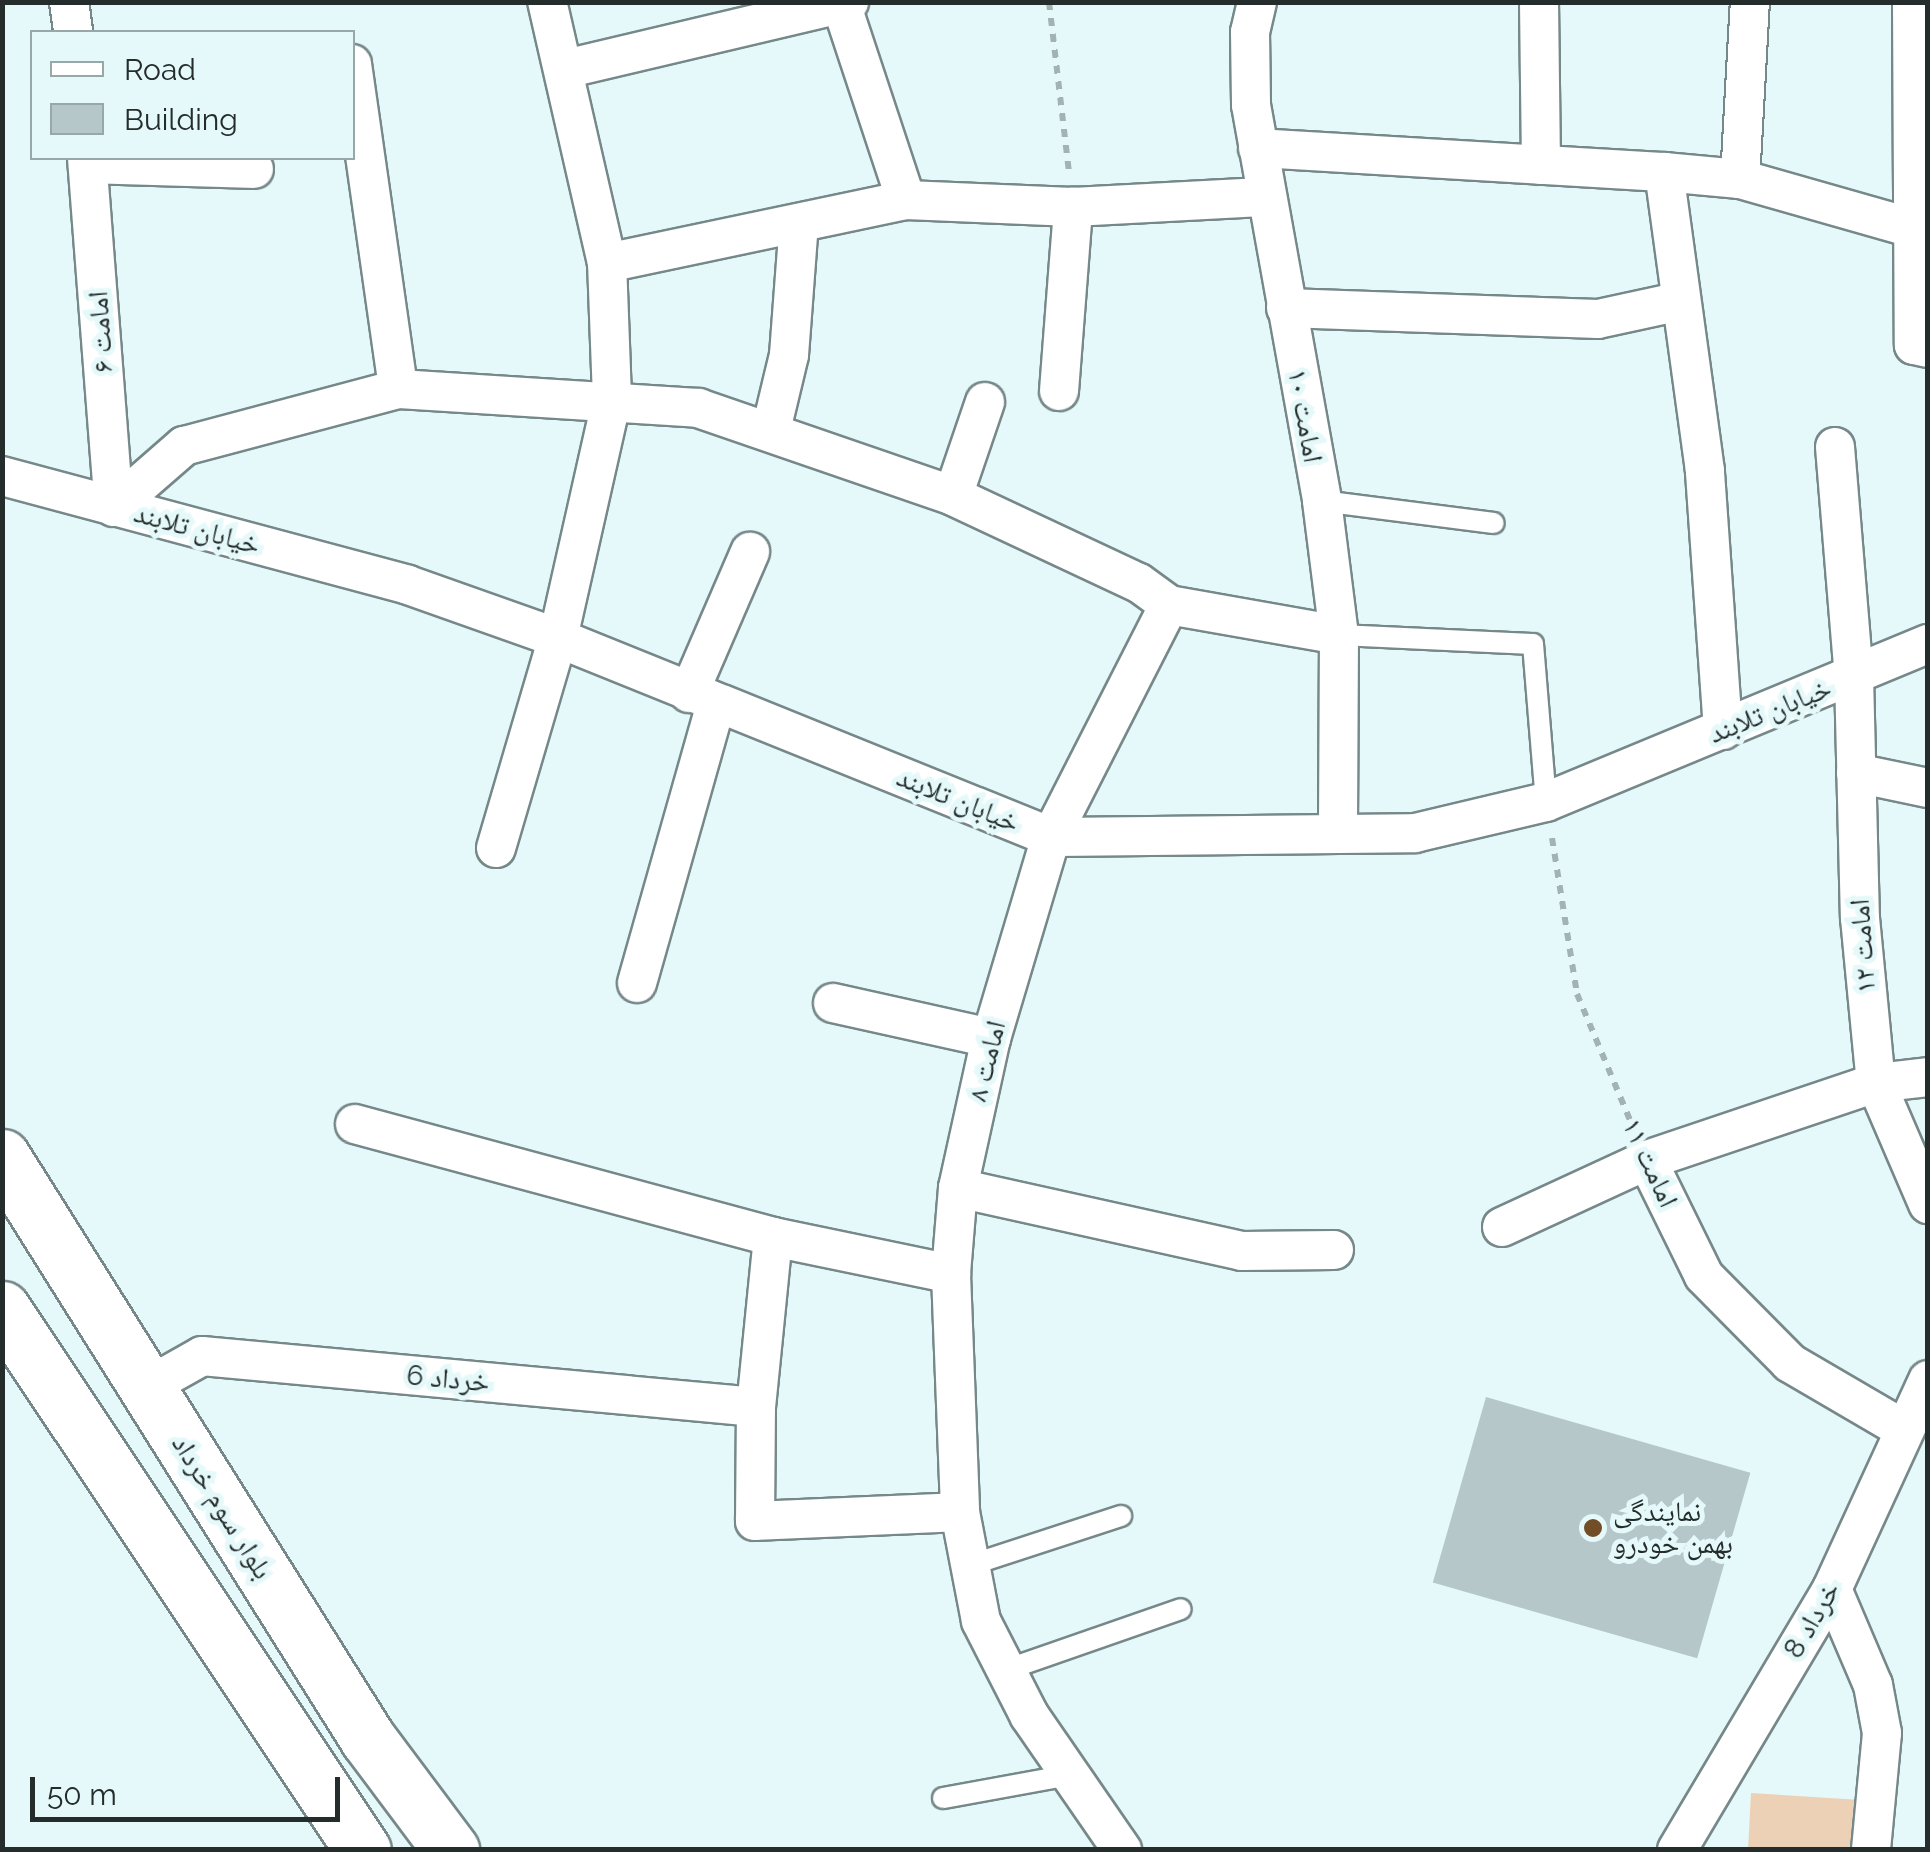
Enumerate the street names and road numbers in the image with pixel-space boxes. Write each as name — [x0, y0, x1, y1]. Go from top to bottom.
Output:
street label: امامت ۶ — [81, 290, 121, 374]
street label: امامت ۱۰ — [1280, 367, 1330, 465]
street label: خیابان تلابند — [130, 496, 264, 562]
street label: خیابان تلابند — [1704, 671, 1836, 751]
street label: خیابان تلابند — [892, 760, 1024, 840]
street label: امامت ۱۲ — [1843, 898, 1883, 994]
street label: امامت ۸ — [961, 1017, 1013, 1105]
street label: امامت ۱۱ — [1615, 1113, 1685, 1213]
street label: خرداد 6 — [405, 1359, 491, 1399]
street label: بلوار سوم خرداد — [164, 1429, 280, 1585]
street label: خرداد 8 — [1777, 1576, 1847, 1664]

